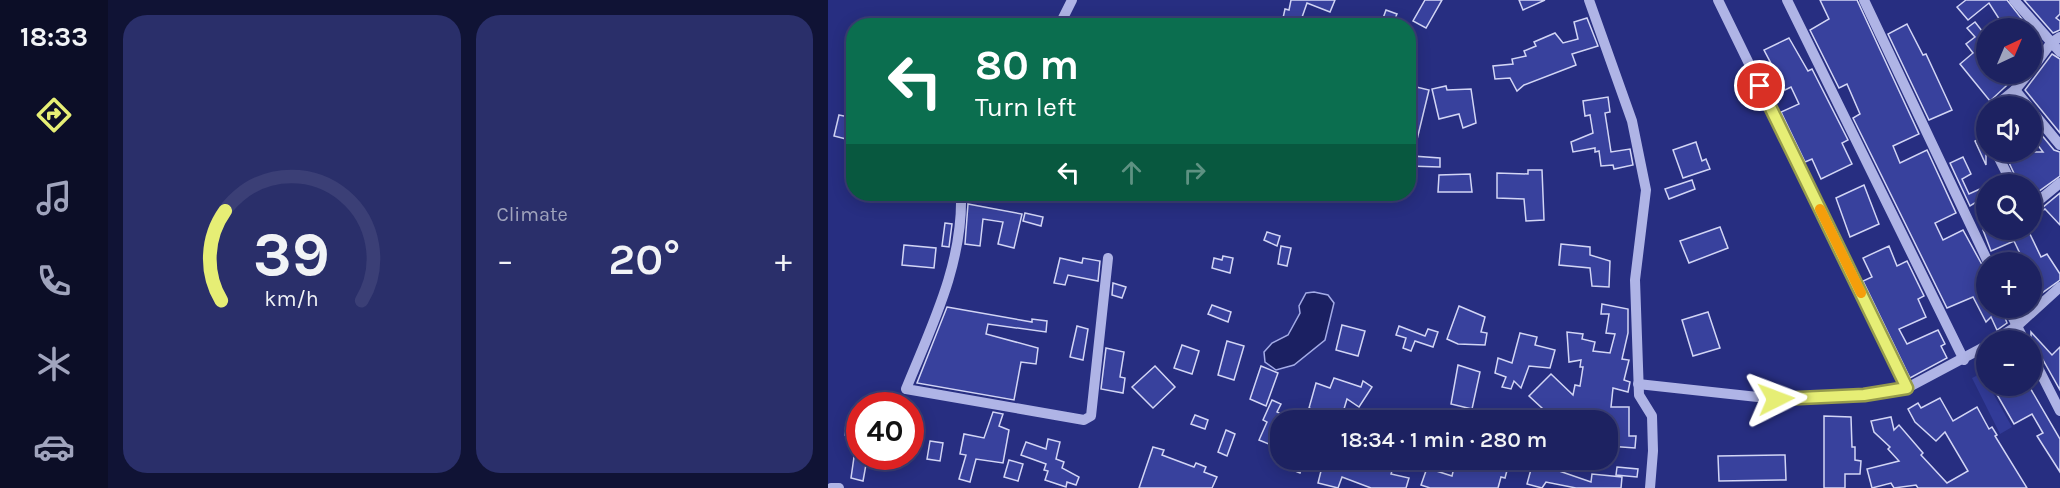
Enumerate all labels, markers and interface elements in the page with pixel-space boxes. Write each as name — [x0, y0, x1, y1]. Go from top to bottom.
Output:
north arrow — [1976, 18, 2042, 84]
map controls — [1976, 18, 2042, 396]
text: 18:33 — [20, 21, 88, 53]
text: 80 m — [975, 40, 1079, 90]
icon: left — [876, 42, 954, 120]
pin — [1734, 60, 1785, 111]
icon: arrive — [1743, 69, 1776, 102]
text: Turn left — [975, 91, 1076, 123]
icon: directions — [33, 94, 75, 136]
button: sound — [1976, 96, 2042, 162]
icon: left — [1052, 156, 1085, 189]
icon: ahead — [1115, 156, 1148, 189]
icon: right — [1178, 156, 1211, 189]
button: search — [1976, 174, 2042, 240]
icon: music — [33, 177, 75, 219]
text: Climate — [497, 203, 568, 226]
text: 39 — [253, 218, 330, 291]
text: 20° — [608, 233, 680, 285]
text: − — [497, 241, 514, 279]
text: + — [775, 241, 792, 279]
button: + — [1976, 252, 2042, 318]
icon: phone — [33, 260, 75, 302]
text: km/h — [265, 286, 319, 311]
button: − — [1976, 330, 2042, 396]
icon: climate — [33, 343, 75, 385]
position arrow — [1744, 367, 1808, 431]
speed limit sign: 40 — [846, 392, 924, 470]
icon: car — [33, 426, 75, 468]
text: 18:34 · 1 min · 280 m — [1341, 427, 1547, 453]

